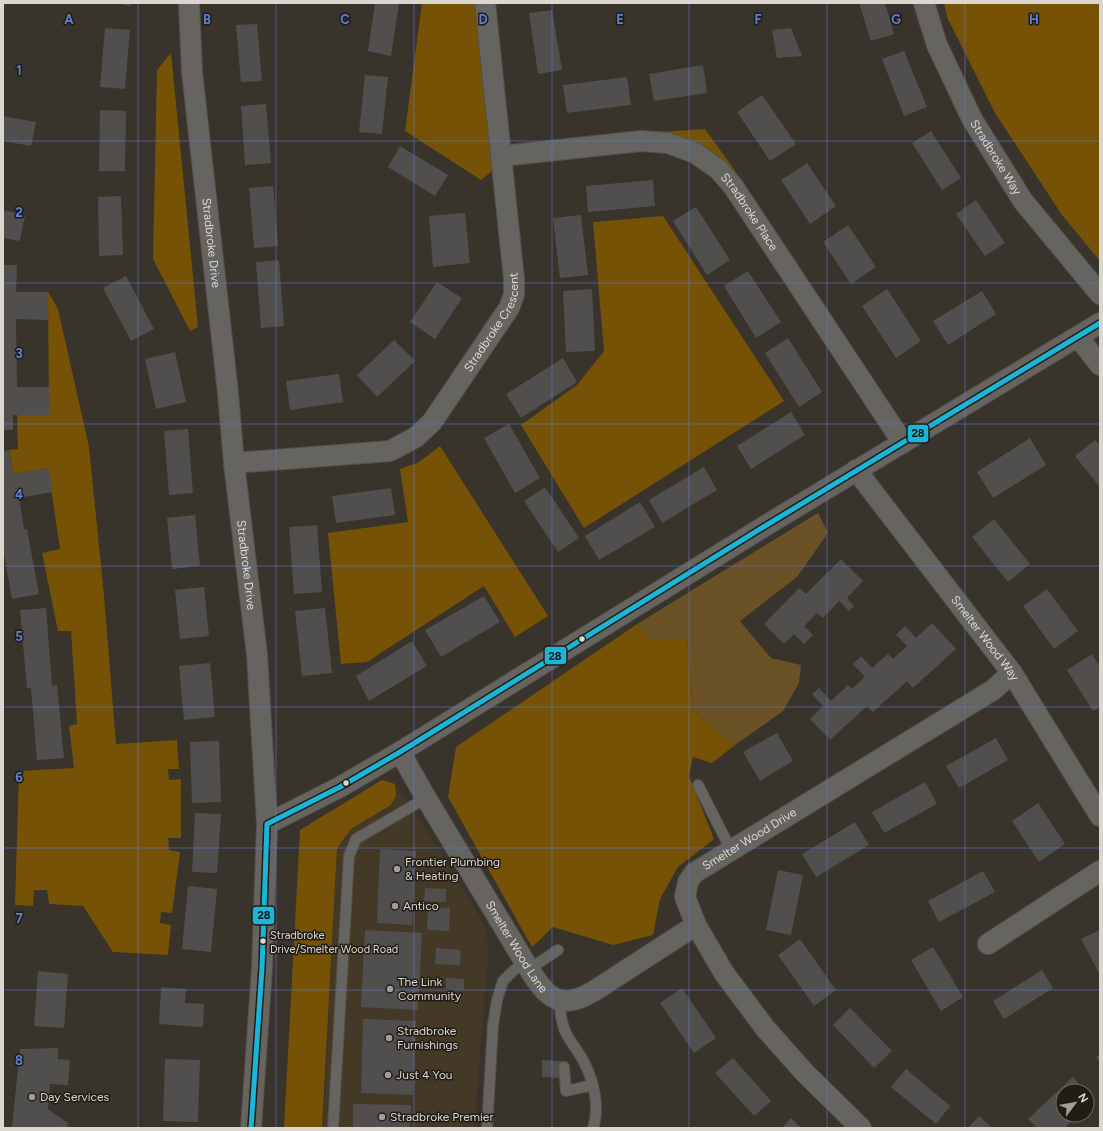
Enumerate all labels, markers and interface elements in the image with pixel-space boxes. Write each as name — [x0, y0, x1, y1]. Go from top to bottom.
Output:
text: A — [64, 12, 74, 27]
text: B — [203, 12, 211, 27]
text: C — [340, 12, 350, 27]
text: D — [478, 12, 488, 27]
text: E — [616, 12, 624, 27]
text: F — [754, 12, 762, 27]
text: G — [891, 12, 901, 27]
text: H — [1029, 12, 1039, 27]
text: 1 — [16, 63, 22, 78]
street label: Stradbroke Way — [967, 117, 1025, 198]
street label: Stradbroke Place — [718, 170, 781, 254]
street label: Stradbroke Drive — [199, 197, 223, 289]
text: 2 — [15, 205, 23, 220]
street label: Stradbroke Crescent — [461, 271, 521, 374]
text: 3 — [15, 346, 23, 361]
line badge: 28 — [907, 424, 929, 443]
text: 28 — [911, 427, 925, 440]
text: 4 — [15, 487, 23, 502]
street label: Stradbroke Drive — [234, 519, 259, 611]
street label: Smelter Wood Way — [948, 593, 1022, 684]
text: 5 — [15, 629, 23, 644]
unlabelled marker — [577, 634, 587, 644]
line badge: 28 — [544, 646, 567, 665]
text: 28 — [548, 650, 562, 663]
text: 6 — [15, 770, 23, 785]
unlabelled marker — [341, 778, 351, 788]
street label: Smelter Wood Drive — [700, 805, 799, 873]
place label: Frontier Plumbing & Heating — [405, 855, 500, 883]
marker: Frontier Plumbing & Heating — [392, 864, 402, 874]
street label: Smelter Wood Lane — [483, 898, 551, 996]
place label: Antico — [403, 899, 439, 913]
marker: Antico — [390, 901, 400, 911]
line badge: 28 — [252, 906, 275, 925]
text: 28 — [257, 909, 271, 922]
text: 7 — [15, 911, 23, 926]
place label: Stradbroke Drive/Smelter Wood Road — [270, 929, 398, 956]
marker: Stradbroke Drive/Smelter Wood Road — [258, 936, 268, 946]
place label: The Link Community — [398, 975, 462, 1003]
marker: The Link Community — [385, 984, 395, 994]
place label: Stradbroke Furnishings — [397, 1024, 458, 1052]
marker: Stradbroke Furnishings — [384, 1033, 394, 1043]
text: 8 — [15, 1053, 23, 1068]
place label: Just 4 You — [396, 1068, 453, 1082]
marker: Just 4 You — [383, 1070, 393, 1080]
north arrow — [1055, 1083, 1095, 1123]
place label: Day Services — [40, 1090, 110, 1104]
text: N — [1075, 1091, 1091, 1105]
marker: Day Services — [27, 1092, 37, 1102]
place label: Stradbroke Premier — [390, 1110, 493, 1124]
marker: Stradbroke Premier — [377, 1112, 387, 1122]

